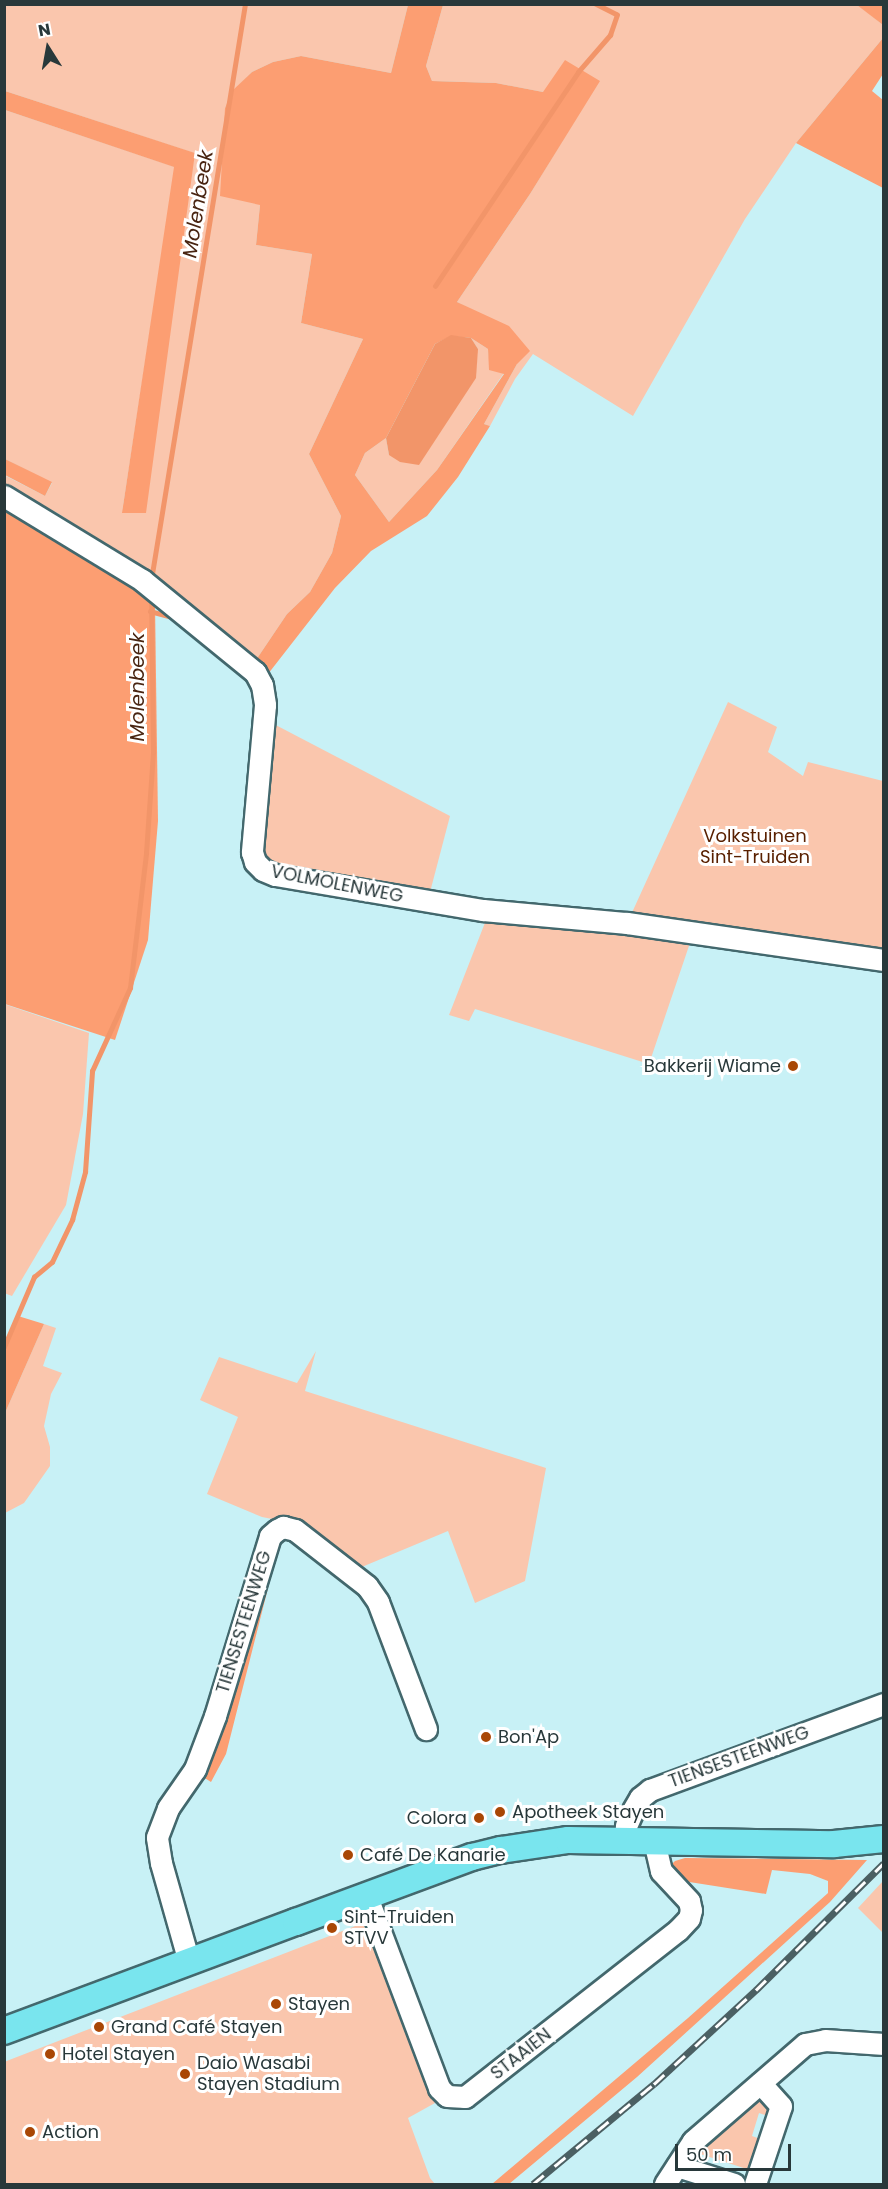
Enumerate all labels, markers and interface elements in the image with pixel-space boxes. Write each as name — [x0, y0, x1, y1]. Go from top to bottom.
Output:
text: N — [36, 17, 53, 42]
north arrow — [18, 18, 78, 78]
water label: Molenbeek — [178, 148, 218, 260]
water label: Molenbeek — [125, 633, 149, 741]
park label: Volkstuinen Sint-Truiden — [700, 826, 810, 868]
street label: VOLMOLENWEG — [269, 861, 405, 907]
place label: Bakkerij Wiame — [644, 1055, 781, 1077]
marker: Bakkerij Wiame — [786, 1059, 800, 1073]
street label: TIENSESTEENWEG — [212, 1548, 276, 1696]
street label: TIENSESTEENWEG — [666, 1722, 812, 1792]
place label: Bon'Ap — [498, 1726, 559, 1748]
marker: Bon'Ap — [479, 1730, 493, 1744]
place label: Apotheek Stayen — [512, 1801, 664, 1823]
marker: Apotheek Stayen — [493, 1805, 507, 1819]
place label: Colora — [407, 1807, 467, 1829]
marker: Colora — [472, 1811, 486, 1825]
place label: Café De Kanarie — [360, 1844, 506, 1866]
marker: Café De Kanarie — [341, 1848, 355, 1862]
place label: Sint-Truiden STVV — [344, 1907, 454, 1950]
marker: Sint-Truiden STVV — [325, 1921, 339, 1935]
place label: Stayen — [288, 1993, 350, 2015]
marker: Stayen — [269, 1997, 283, 2011]
place label: Grand Café Stayen — [111, 2016, 282, 2038]
marker: Grand Café Stayen — [92, 2020, 106, 2034]
street label: STAAIEN — [486, 2024, 556, 2084]
place label: Hotel Stayen — [62, 2043, 175, 2065]
marker: Hotel Stayen — [43, 2047, 57, 2061]
place label: Daio Wasabi Stayen Stadium — [197, 2053, 340, 2096]
marker: Daio Wasabi Stayen Stadium — [178, 2067, 192, 2081]
place label: Action — [42, 2121, 99, 2143]
marker: Action — [23, 2125, 37, 2139]
scale bar — [678, 2132, 794, 2170]
text: 50 m — [686, 2142, 732, 2167]

